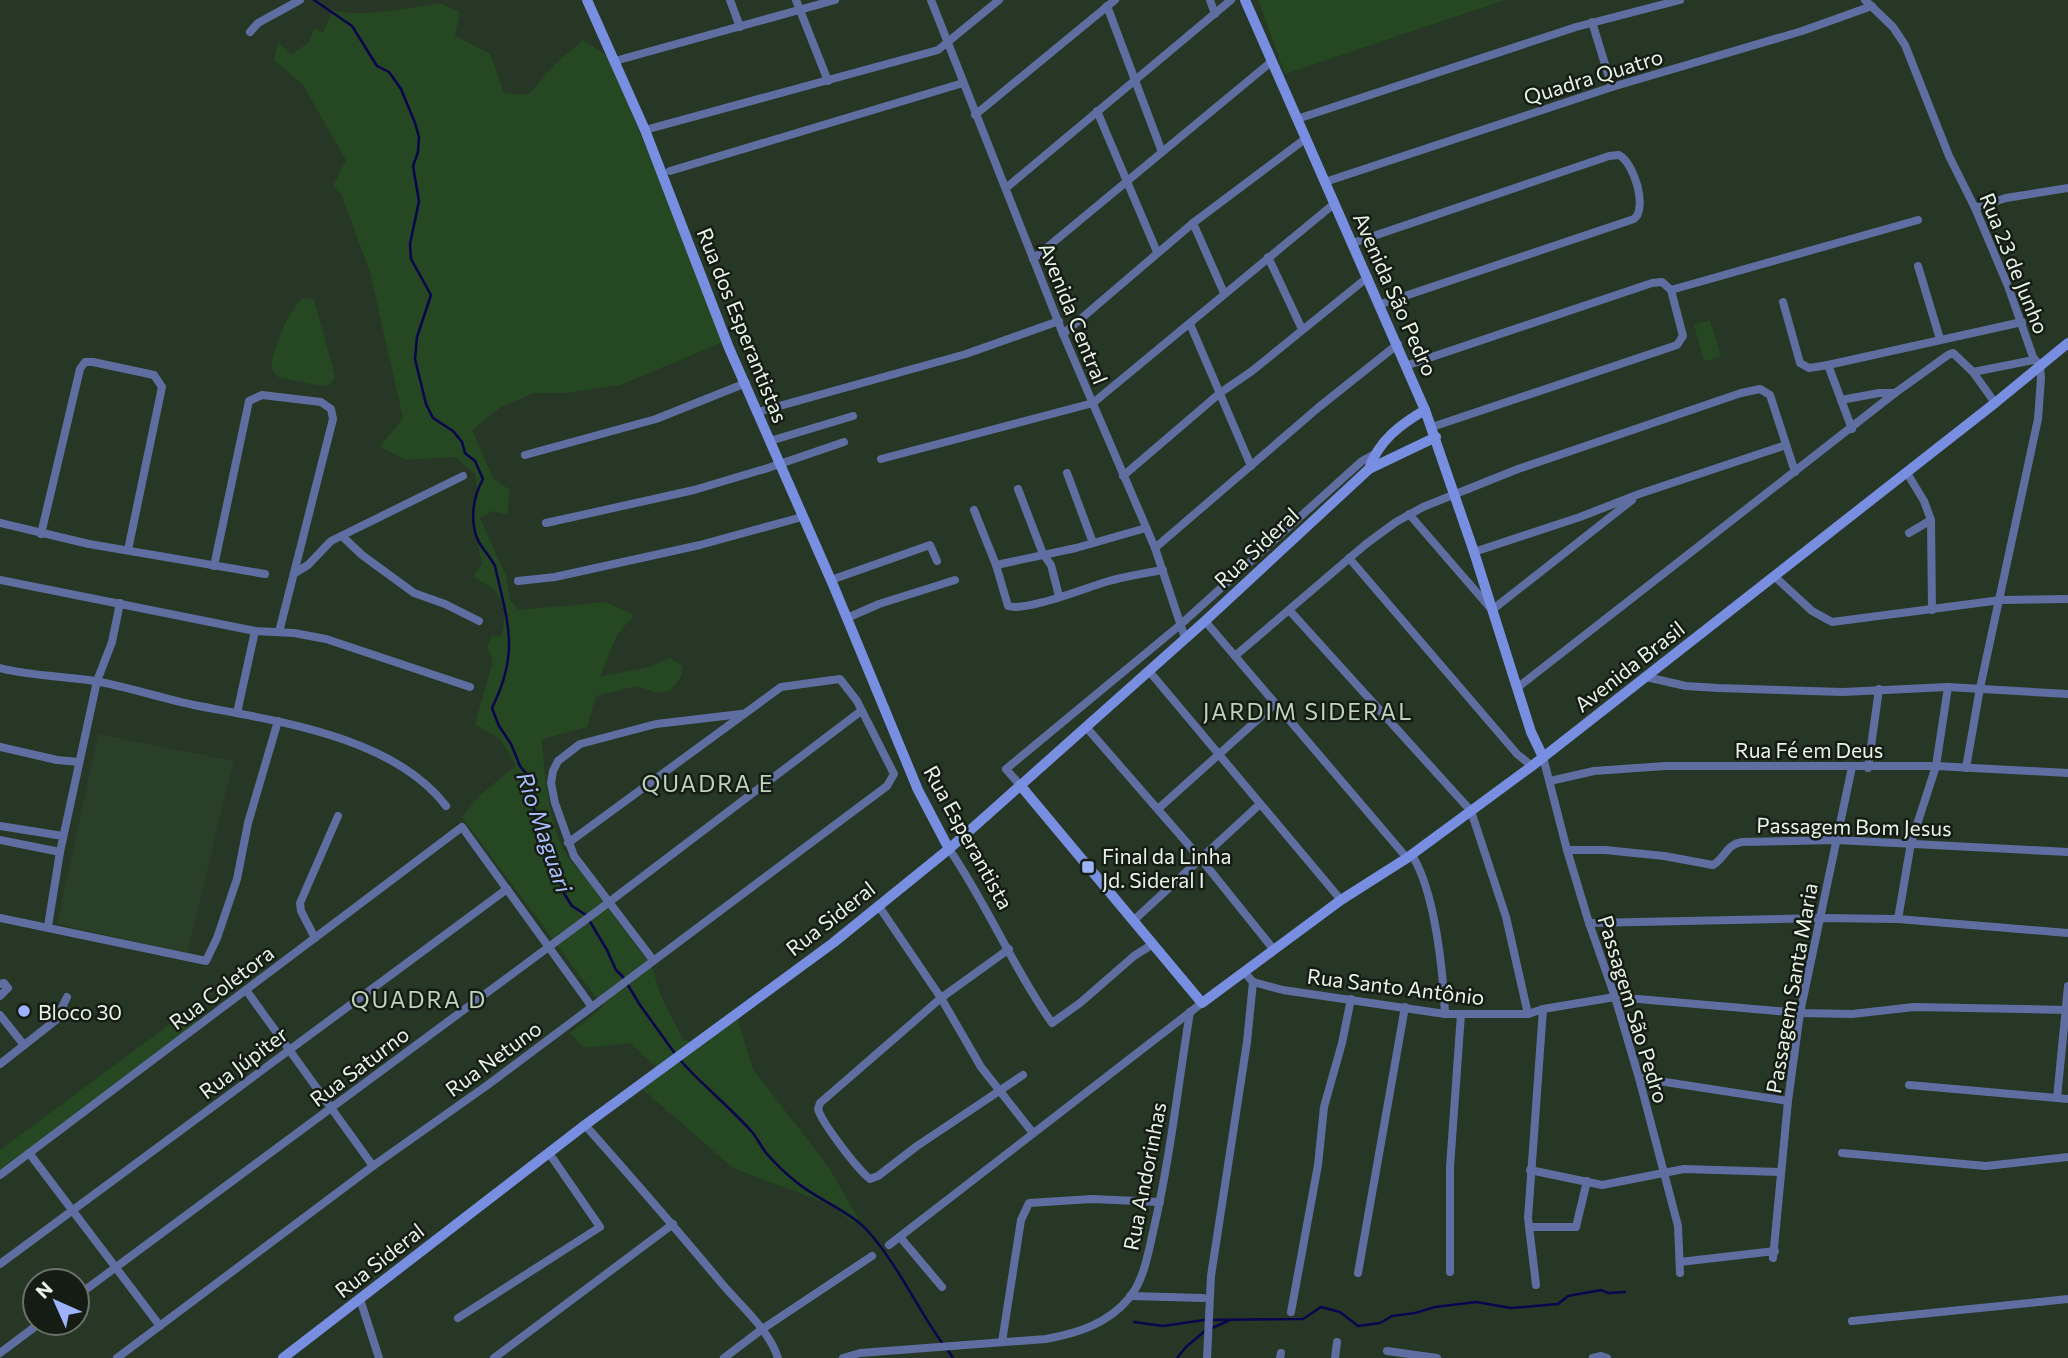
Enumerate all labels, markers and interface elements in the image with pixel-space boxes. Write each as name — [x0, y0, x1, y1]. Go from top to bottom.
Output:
street label: Quadra Quatro — [1520, 43, 1666, 109]
street label: Rua 23 de Junho — [1975, 189, 2055, 337]
street label: Avenida São Pedro — [1349, 208, 1443, 380]
street label: Rua dos Esperantistas — [692, 224, 794, 426]
street label: Avenida Central — [1034, 239, 1114, 387]
street label: Rua Sideral — [1209, 502, 1303, 592]
street label: Avenida Brasil — [1569, 615, 1689, 717]
district label: JARDIM SIDERAL — [1203, 697, 1413, 725]
street label: Rua Fé em Deus — [1735, 737, 1883, 762]
street label: Rua Esperantista — [919, 761, 1019, 913]
water label: Rio Maguari — [511, 768, 579, 897]
district label: QUADRA E — [641, 769, 775, 797]
street label: Passagem Bom Jesus — [1756, 812, 1952, 840]
place label: Final da Linha Jd. Sideral I — [1102, 843, 1231, 892]
marker: Final da Linha Jd. Sideral I — [1080, 859, 1096, 875]
street label: Rua Sideral — [780, 875, 880, 961]
street label: Passagem Santa Maria — [1760, 881, 1822, 1095]
street label: Passagem São Pedro — [1594, 912, 1674, 1106]
street label: Rua Coletora — [164, 940, 278, 1034]
street label: Rua Santo Antônio — [1306, 963, 1486, 1009]
district label: QUADRA D — [351, 985, 487, 1013]
place label: Bloco 30 — [38, 999, 122, 1024]
marker: Bloco 30 — [16, 1003, 32, 1019]
street label: Rua Netuno — [440, 1015, 546, 1101]
street label: Rua Júpiter — [194, 1021, 292, 1103]
street label: Rua Saturno — [305, 1021, 413, 1111]
street label: Rua Andorinhas — [1117, 1100, 1171, 1252]
street label: Rua Sideral — [329, 1217, 429, 1303]
north arrow — [21, 1267, 91, 1337]
text: N — [30, 1276, 57, 1303]

